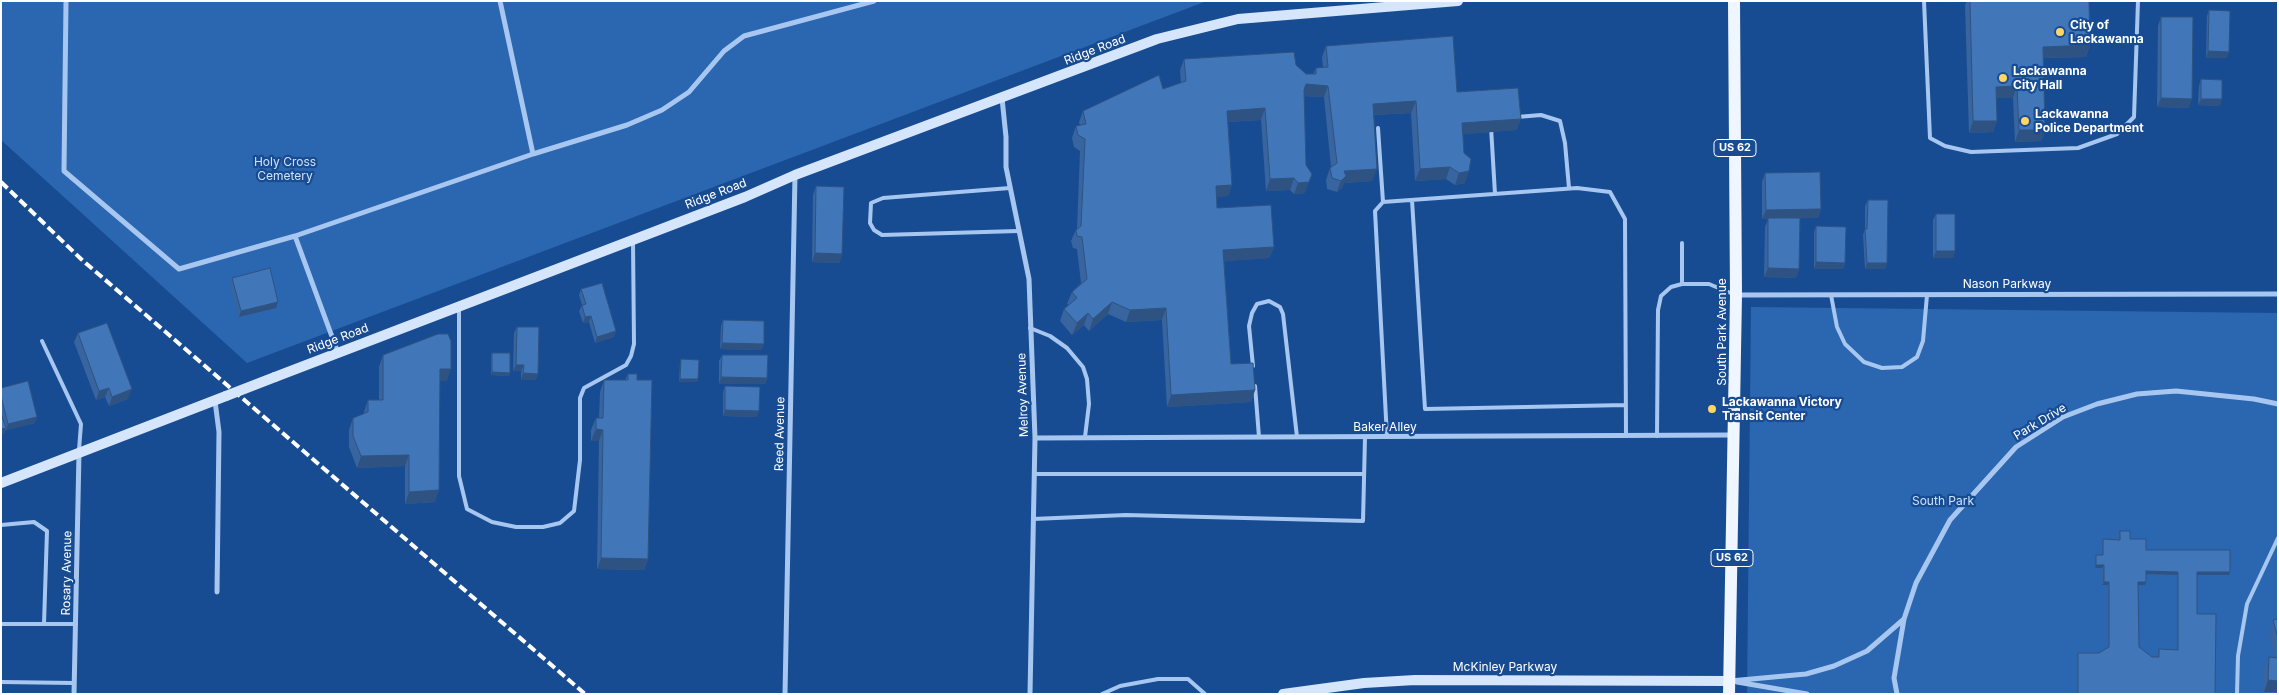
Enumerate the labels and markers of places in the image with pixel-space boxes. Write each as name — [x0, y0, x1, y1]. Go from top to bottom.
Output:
place label: City of Lackawanna — [2070, 18, 2144, 46]
marker: City of Lackawanna — [2054, 26, 2066, 38]
place label: Lackawanna City Hall — [2013, 64, 2087, 92]
marker: Lackawanna City Hall — [1997, 72, 2009, 84]
place label: Lackawanna Police Department — [2035, 107, 2144, 135]
marker: Lackawanna Police Department — [2019, 115, 2031, 127]
place label: Lackawanna Victory Transit Center — [1722, 395, 1842, 423]
marker: Lackawanna Victory Transit Center — [1706, 403, 1718, 415]

